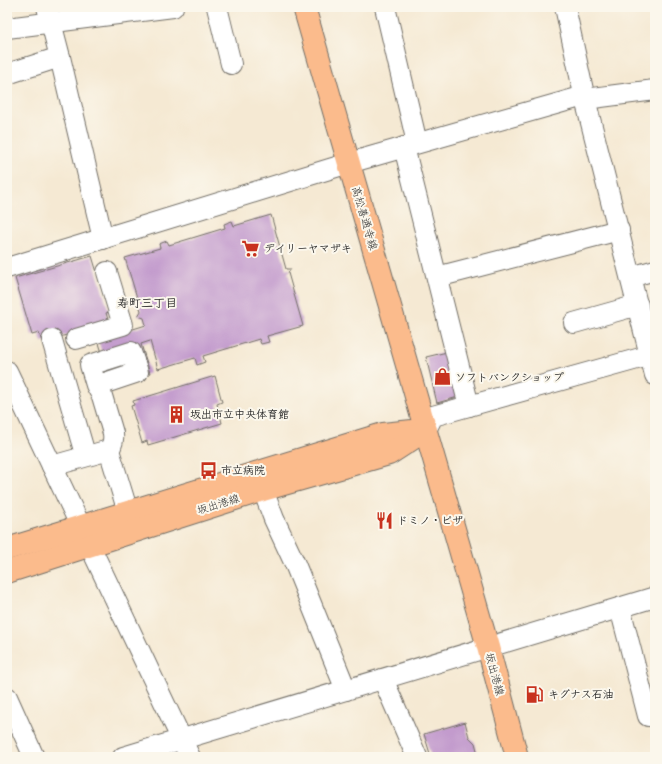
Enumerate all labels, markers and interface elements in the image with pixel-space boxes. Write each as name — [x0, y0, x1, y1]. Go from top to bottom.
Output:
street label: 高松善通寺線 — [349, 184, 381, 252]
supermarket icon: デイリーヤマザキ — [241, 238, 261, 258]
place label: デイリーヤマザキ — [264, 241, 352, 255]
district label: 寿町三丁目 — [117, 295, 177, 310]
shop icon: ソフトバンクショップ — [432, 367, 452, 387]
place label: ソフトバンクショップ — [455, 370, 564, 384]
building icon: 坂出市立中央体育館 — [167, 404, 187, 424]
place label: 坂出市立中央体育館 — [190, 407, 289, 421]
bus stop icon: 市立病院 — [198, 460, 218, 480]
place label: 市立病院 — [221, 463, 265, 477]
street label: 坂出港線 — [195, 491, 241, 517]
restaurant icon: ドミノ・ピザ — [374, 510, 394, 530]
place label: ドミノ・ピザ — [397, 513, 463, 527]
street label: 坂出港線 — [483, 651, 507, 697]
fuel station icon: キグナス石油 — [525, 684, 545, 704]
place label: キグナス石油 — [548, 687, 614, 701]

